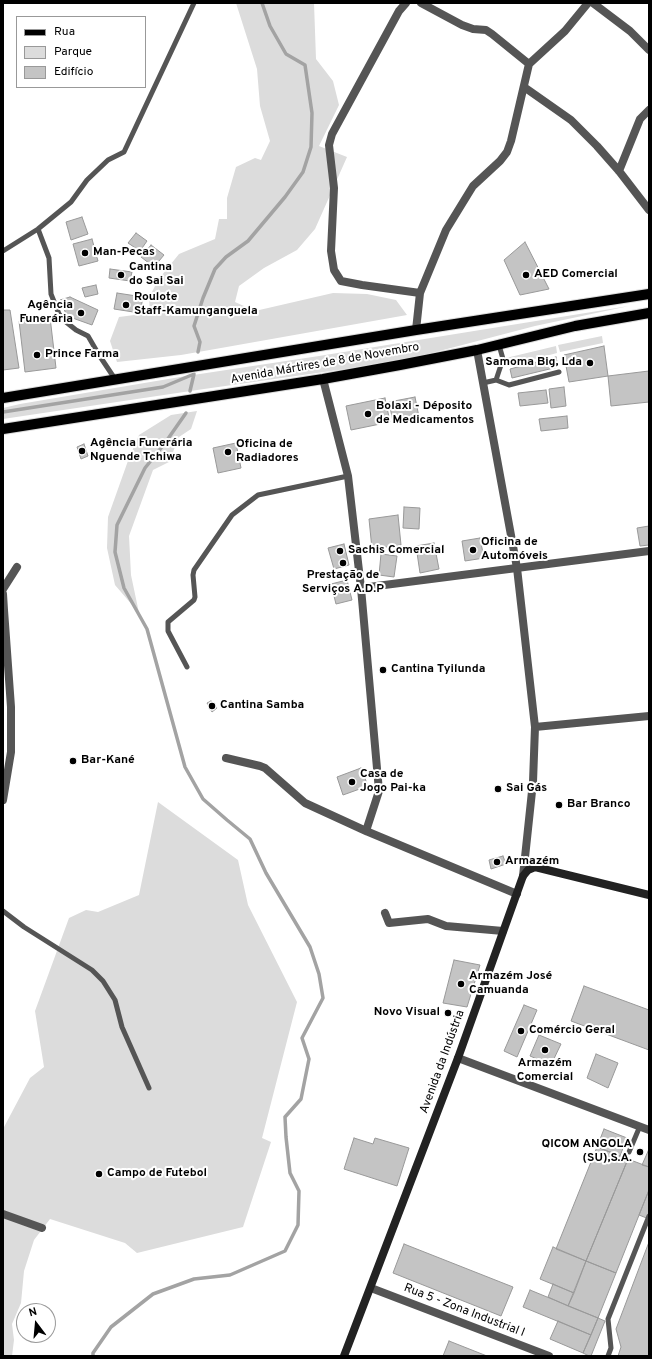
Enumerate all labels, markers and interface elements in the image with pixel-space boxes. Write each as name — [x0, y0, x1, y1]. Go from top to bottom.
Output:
legend — [16, 16, 146, 88]
text: Rua — [54, 24, 75, 40]
text: Parque — [54, 44, 92, 60]
text: Edifício — [54, 64, 93, 80]
place label: Man-Pecas — [93, 246, 155, 260]
marker: Man-Pecas — [80, 248, 90, 258]
place label: Cantina do Sai Sai — [129, 261, 184, 289]
place label: AED Comercial — [534, 268, 618, 282]
marker: Cantina do Sai Sai — [116, 270, 126, 280]
marker: AED Comercial — [521, 270, 531, 280]
place label: Roulote Staff-Kamunganguela — [134, 291, 258, 319]
place label: Agência Funerária — [19, 299, 73, 327]
marker: Roulote Staff-Kamunganguela — [121, 300, 131, 310]
marker: Agência Funerária — [76, 308, 86, 318]
street label: Avenida Mártires de 8 de Novembro — [230, 340, 420, 388]
place label: Prince Farma — [45, 348, 119, 362]
marker: Prince Farma — [32, 350, 42, 360]
place label: Samoma Big, Lda — [485, 356, 582, 370]
marker: Samoma Big, Lda — [585, 358, 595, 368]
place label: Bolaxi - Déposito de Medicamentos — [376, 400, 474, 428]
marker: Bolaxi - Déposito de Medicamentos — [363, 409, 373, 419]
place label: Agência Funerária Nguende Tchiwa — [90, 437, 192, 465]
place label: Oficina de Radiadores — [236, 438, 299, 466]
marker: Agência Funerária Nguende Tchiwa — [77, 446, 87, 456]
marker: Oficina de Radiadores — [223, 447, 233, 457]
place label: Oficina de Automóveis — [481, 536, 548, 564]
place label: Sachis Comercial — [348, 544, 444, 558]
marker: Oficina de Automóveis — [468, 545, 478, 555]
marker: Sachis Comercial — [335, 546, 345, 556]
marker: Prestação de Serviços A.D.P — [338, 558, 348, 568]
place label: Prestação de Serviços A.D.P — [302, 569, 384, 597]
place label: Cantina Tyilunda — [391, 663, 485, 677]
marker: Cantina Tyilunda — [378, 665, 388, 675]
place label: Cantina Samba — [220, 699, 304, 713]
marker: Cantina Samba — [207, 701, 217, 711]
place label: Bar-Kané — [81, 754, 135, 768]
marker: Bar-Kané — [68, 756, 78, 766]
place label: Casa de Jogo Pai-ka — [360, 768, 426, 796]
marker: Casa de Jogo Pai-ka — [347, 777, 357, 787]
place label: Sai Gás — [506, 782, 547, 796]
marker: Sai Gás — [493, 784, 503, 794]
place label: Bar Branco — [567, 798, 630, 812]
marker: Bar Branco — [554, 800, 564, 810]
place label: Armazém — [505, 855, 559, 869]
marker: Armazém — [492, 857, 502, 867]
place label: Armazém José Camuanda — [469, 970, 552, 998]
marker: Armazém José Camuanda — [456, 979, 466, 989]
place label: Novo Visual — [374, 1006, 440, 1020]
street label: Avenida da Indústria — [418, 1008, 468, 1116]
marker: Novo Visual — [443, 1008, 453, 1018]
place label: Comércio Geral — [529, 1024, 615, 1038]
marker: Comércio Geral — [516, 1026, 526, 1036]
marker: Armazém Comercial — [540, 1045, 550, 1055]
place label: Armazém Comercial — [517, 1057, 573, 1085]
place label: QICOM ANGOLA (SU),S.A. — [542, 1138, 632, 1166]
marker: QICOM ANGOLA (SU),S.A. — [635, 1147, 645, 1157]
place label: Campo de Futebol — [107, 1167, 207, 1181]
marker: Campo de Futebol — [94, 1169, 104, 1179]
street label: Rua 5 - Zona Industrial I — [401, 1281, 527, 1341]
north arrow — [16, 1303, 56, 1343]
text: N — [27, 1305, 39, 1320]

